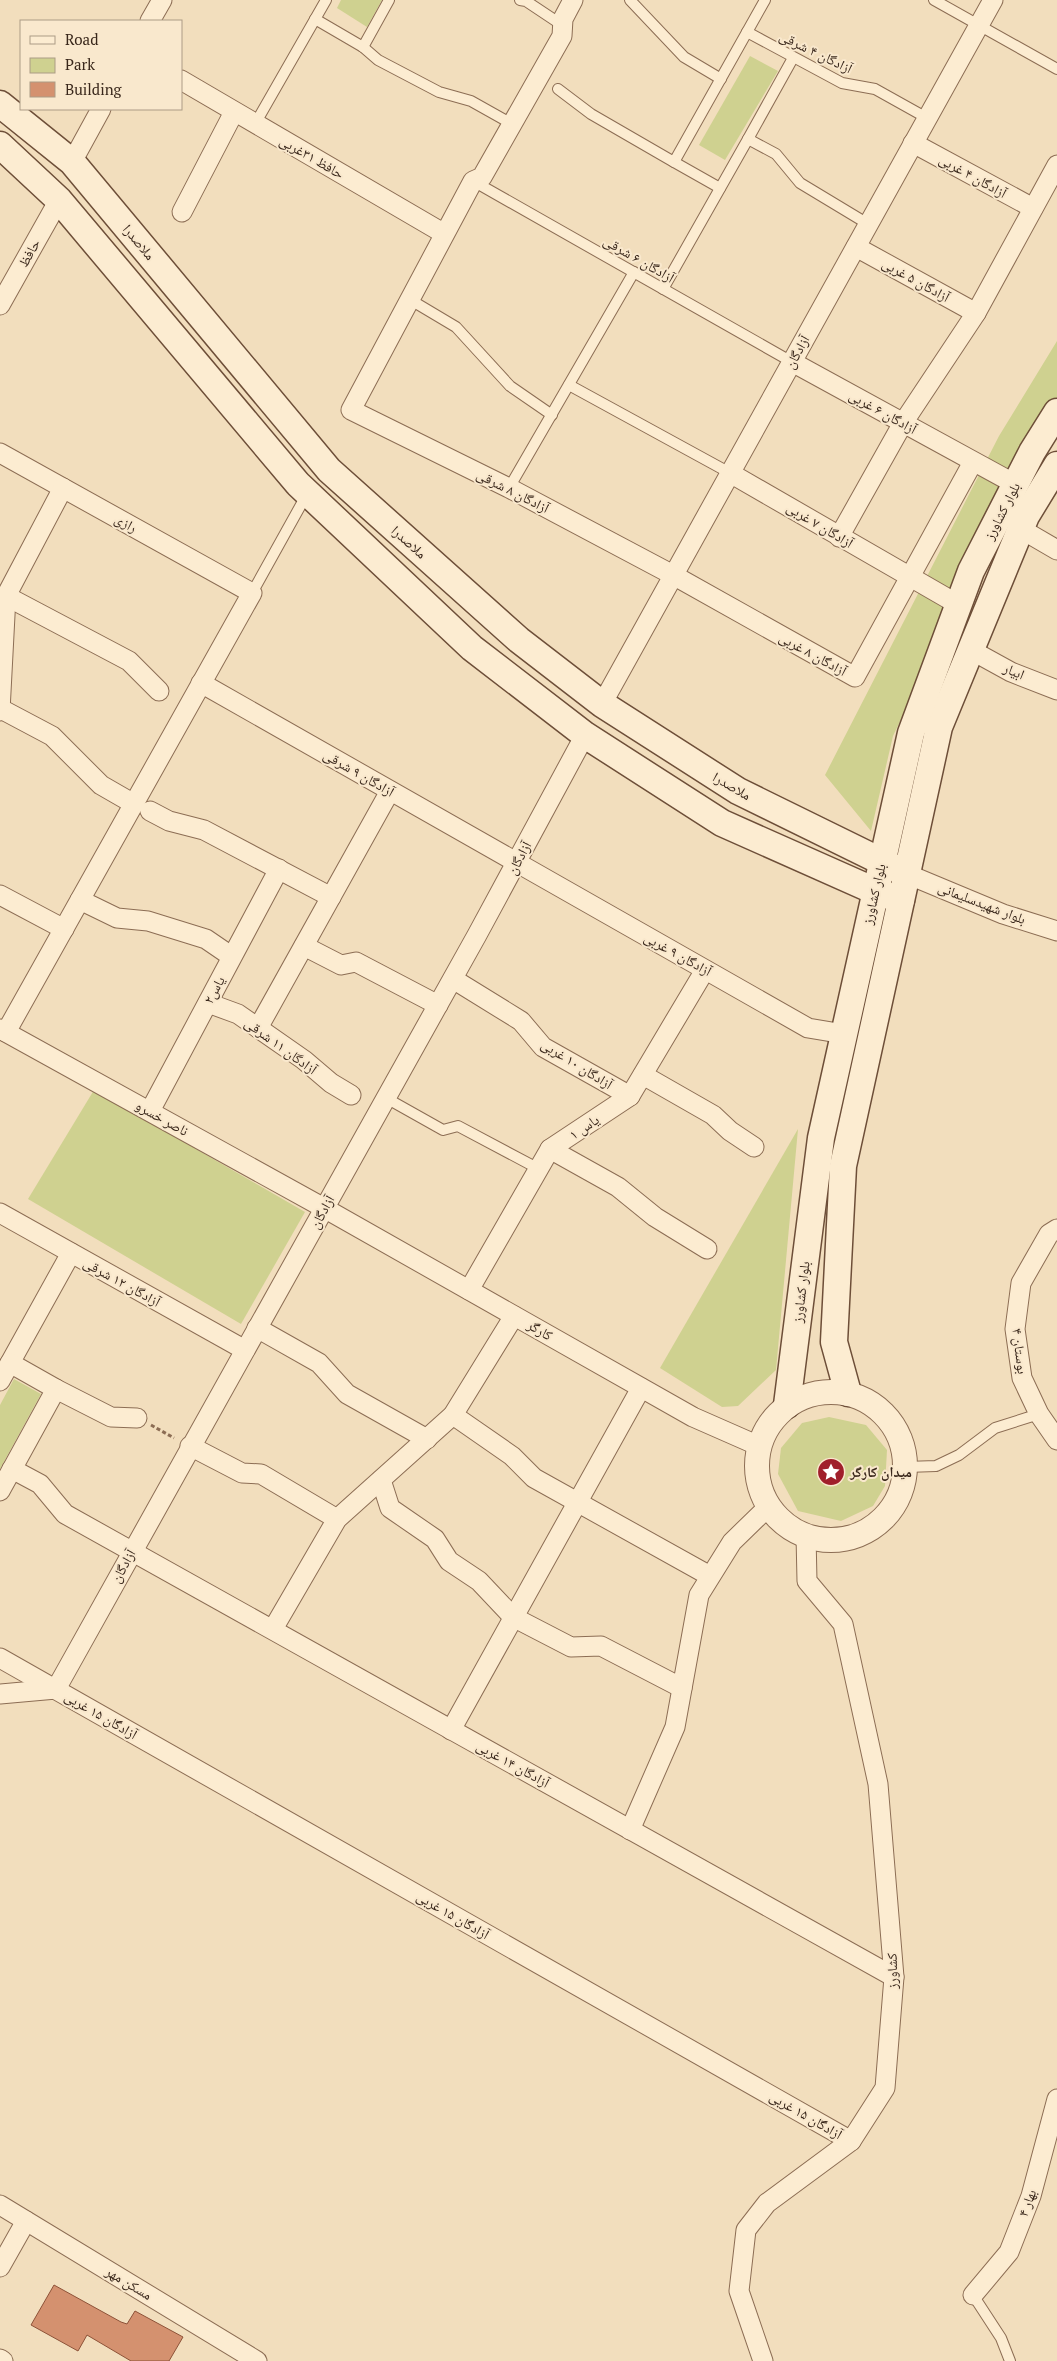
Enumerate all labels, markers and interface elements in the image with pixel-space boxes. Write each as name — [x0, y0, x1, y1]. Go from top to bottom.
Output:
legend — [20, 20, 182, 110]
street label: آزادگان ۴ شرقی — [777, 26, 856, 78]
text: Road — [65, 29, 98, 49]
text: Park — [65, 54, 95, 74]
text: Building — [65, 79, 123, 99]
street label: حافظ ۳۱غربی — [277, 130, 348, 183]
street label: آزادگان ۴ غربی — [936, 149, 1011, 202]
street label: ملاصدرا — [119, 220, 160, 264]
street label: آزادگان ۶ شرقی — [600, 231, 679, 287]
street label: حافظ — [13, 235, 44, 270]
street label: آزادگان ۵ غربی — [879, 253, 954, 306]
street label: آزادگان — [780, 331, 814, 372]
street label: آزادگان ۶ غربی — [846, 385, 921, 438]
street label: آزادگان ۸ شرقی — [474, 464, 553, 517]
street label: بلوار کشاورز — [979, 479, 1024, 544]
street label: آزادگان ۷ غربی — [783, 497, 858, 552]
street label: رازی — [112, 509, 141, 536]
street label: ملاصدرا — [388, 521, 431, 563]
street label: آزادگان ۸ غربی — [776, 627, 851, 680]
street label: ابیار — [1000, 657, 1028, 683]
street label: آزادگان ۹ شرقی — [320, 745, 399, 801]
street label: ملاصدرا — [710, 767, 755, 804]
street label: آزادگان — [502, 837, 535, 878]
street label: بلوار کشاورز — [857, 861, 890, 927]
street label: بلوار شهیدسلیمانی — [936, 877, 1029, 928]
street label: آزادگان ۹ غربی — [641, 927, 716, 980]
street label: یاس۲ — [198, 972, 229, 1007]
street label: آزادگان ۱۱ شرقی — [241, 1013, 322, 1079]
street label: آزادگان ۱۰ غربی — [538, 1034, 617, 1093]
street label: ناصر خسرو — [132, 1095, 192, 1140]
street label: یاس ۱ — [565, 1110, 603, 1143]
street label: آزادگان — [305, 1191, 339, 1232]
street label: آزادگان ۱۲ شرقی — [80, 1253, 164, 1311]
street label: بلوار کشاورز — [787, 1260, 814, 1325]
street label: کارگر — [523, 1314, 557, 1344]
street label: بوستان ۴ — [1008, 1327, 1033, 1375]
place icon: میدان کارگر — [816, 1457, 846, 1487]
place label: میدان کارگر — [849, 1462, 912, 1481]
street label: آزادگان — [106, 1545, 140, 1586]
street label: آزادگان ۱۵ غربی — [61, 1686, 141, 1743]
street label: آزادگان ۱۴ غربی — [473, 1736, 554, 1792]
street label: آزادگان ۱۵ غربی — [413, 1886, 493, 1943]
street label: کشاورز — [882, 1953, 901, 1990]
street label: آزادگان ۱۵ غربی — [766, 2086, 846, 2143]
street label: بهار ۴ — [1013, 2186, 1040, 2219]
street label: مسکن مهر — [102, 2261, 156, 2304]

